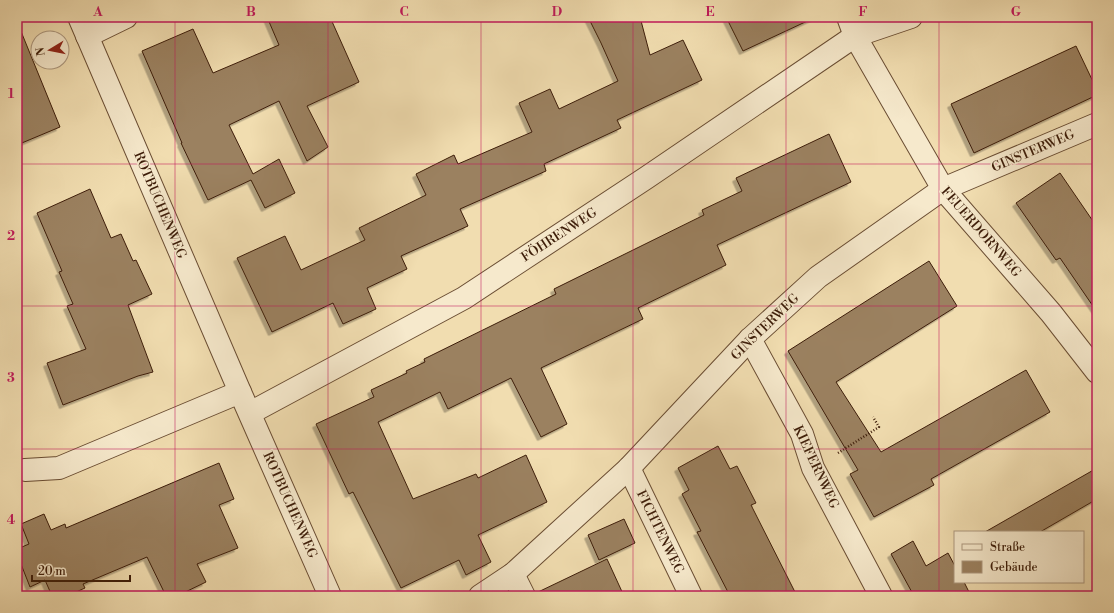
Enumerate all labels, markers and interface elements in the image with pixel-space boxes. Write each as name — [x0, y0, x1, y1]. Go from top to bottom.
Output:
text: A — [92, 4, 103, 20]
text: B — [246, 4, 256, 20]
text: C — [399, 4, 409, 20]
text: D — [552, 4, 562, 20]
text: E — [705, 4, 715, 20]
text: F — [858, 4, 868, 20]
text: G — [1011, 4, 1022, 20]
north arrow — [30, 30, 70, 70]
text: N — [33, 46, 49, 57]
text: 1 — [8, 86, 15, 102]
street label: GINSTERWEG — [989, 126, 1077, 176]
street label: ROTBUCHENWEG — [130, 149, 190, 261]
street label: FEUERDORNWEG — [938, 184, 1025, 281]
street label: FÖHRENWEG — [518, 204, 600, 265]
text: 2 — [7, 228, 15, 244]
street label: GINSTERWEG — [728, 290, 803, 364]
text: 3 — [7, 370, 15, 386]
street label: KIEFERNWEG — [790, 423, 842, 512]
street label: ROTBUCHENWEG — [259, 449, 321, 561]
street label: FICHTENWEG — [633, 488, 687, 577]
text: 4 — [7, 512, 16, 528]
legend — [954, 531, 1084, 583]
text: Straße — [990, 540, 1025, 555]
scale bar — [32, 557, 130, 583]
text: Gebäude — [990, 560, 1038, 575]
text: 20 m — [38, 564, 66, 579]

